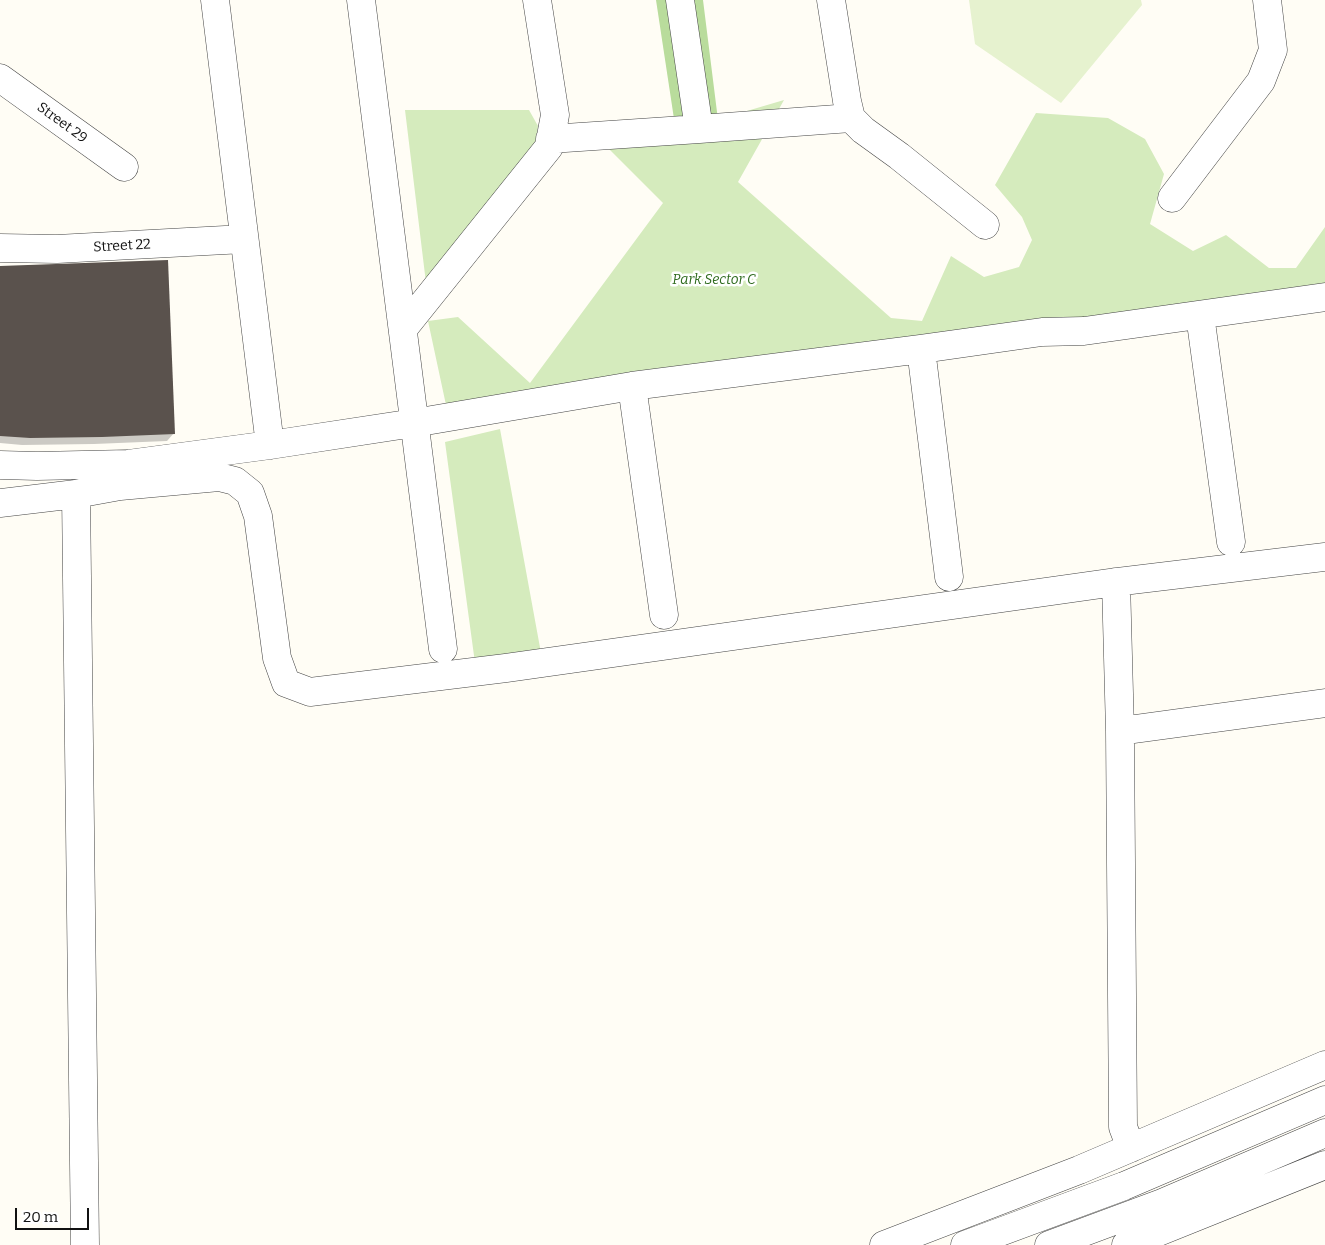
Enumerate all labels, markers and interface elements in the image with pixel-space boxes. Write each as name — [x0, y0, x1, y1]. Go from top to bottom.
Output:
street label: Street 29 — [34, 99, 90, 147]
street label: Street 22 — [93, 236, 151, 256]
park label: Park Sector C — [672, 272, 756, 288]
scale bar — [18, 1198, 91, 1230]
text: 20 m — [23, 1208, 58, 1226]

